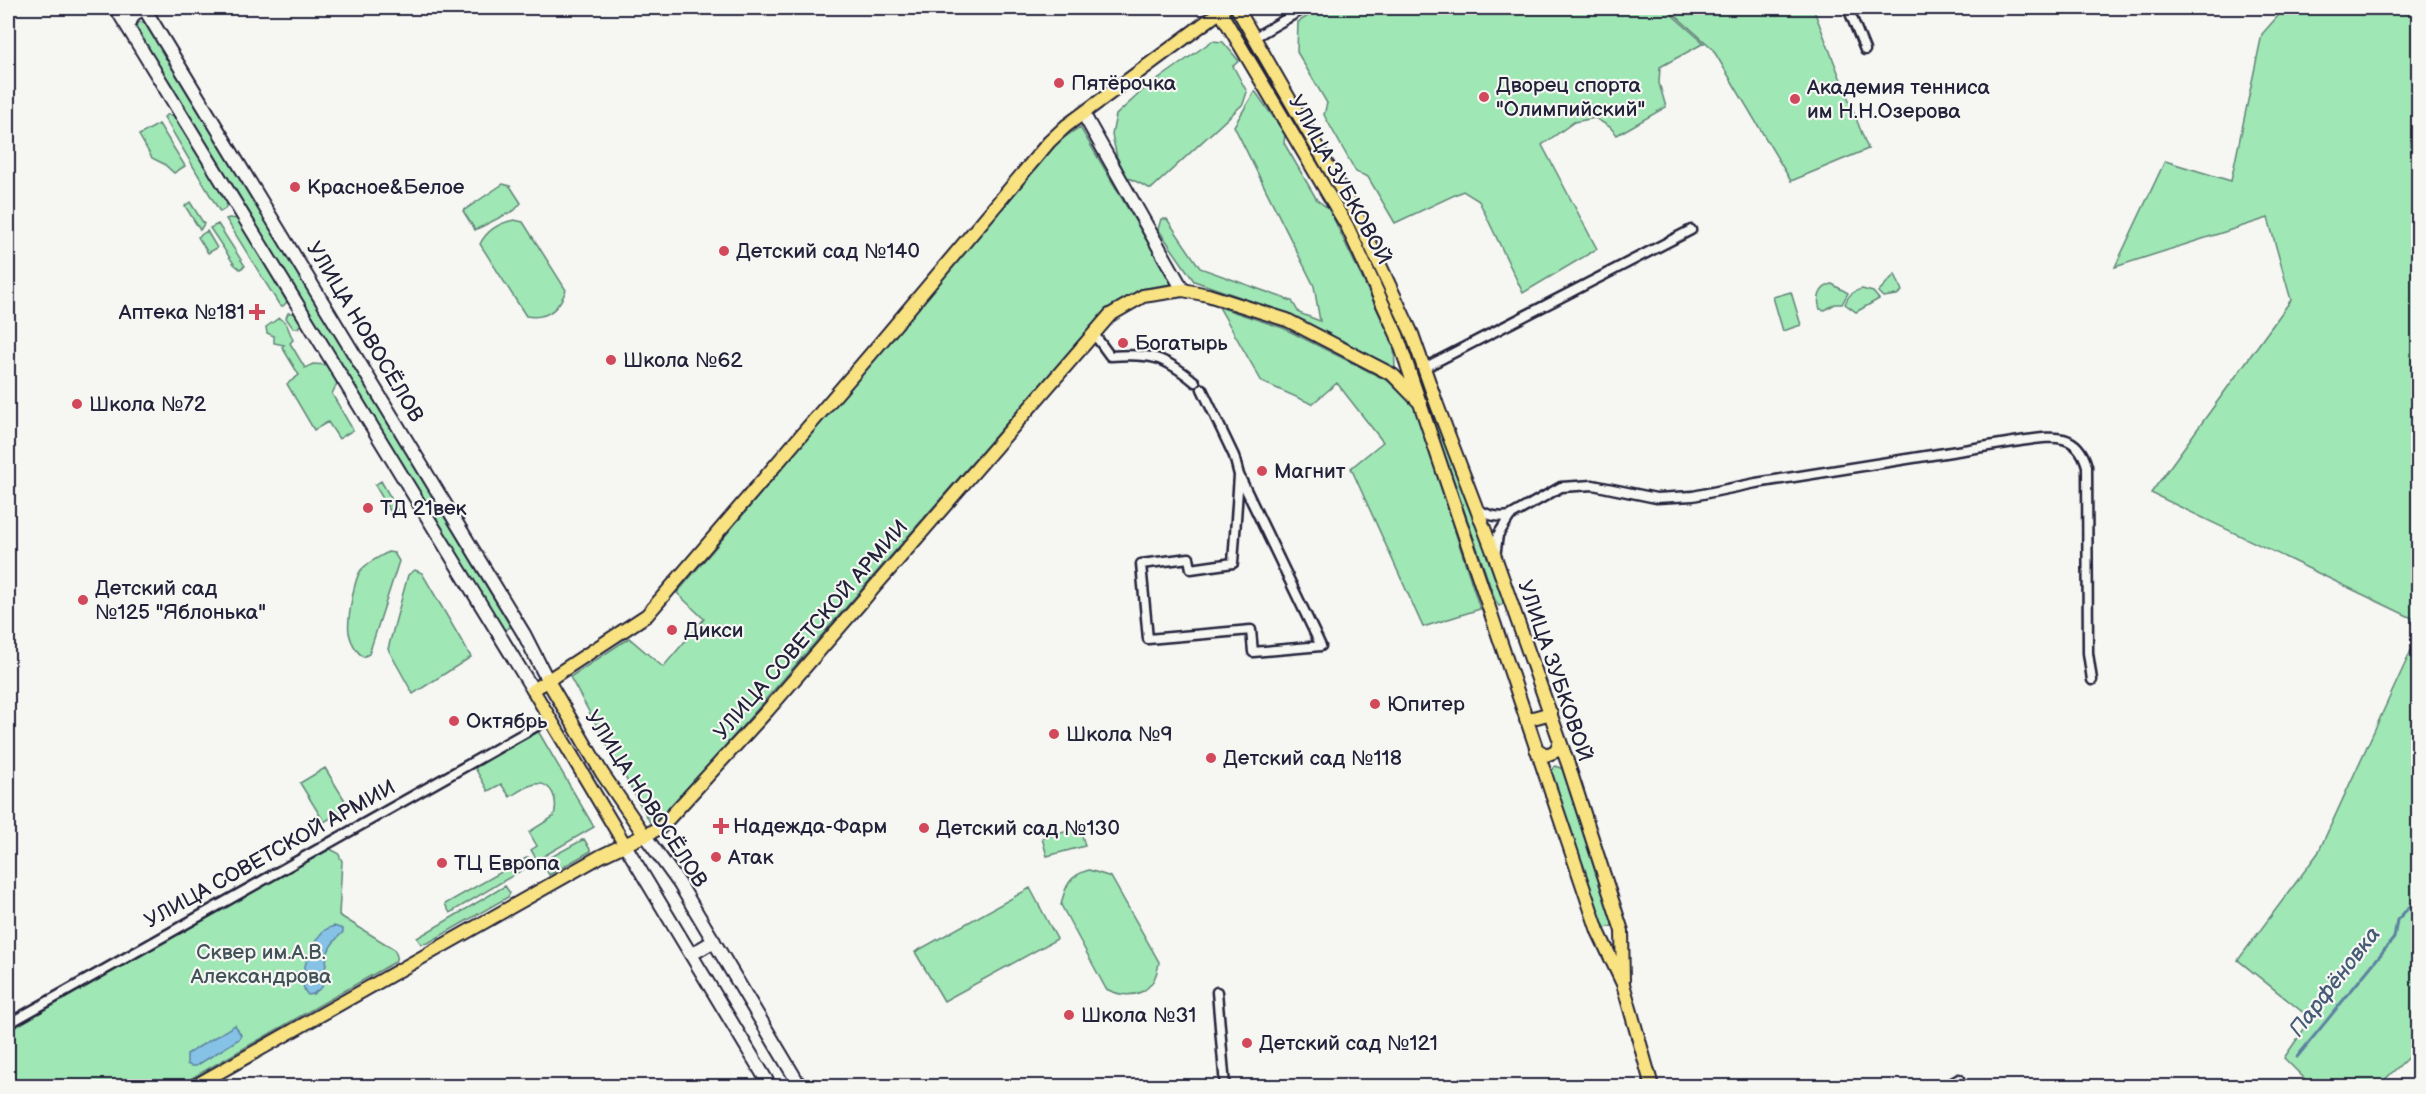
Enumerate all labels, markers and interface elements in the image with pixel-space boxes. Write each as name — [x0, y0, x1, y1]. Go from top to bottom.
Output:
place label: Пятёрочка — [1071, 71, 1177, 96]
place label: Дворец спорта "Олимпийский" — [1496, 73, 1645, 122]
place label: Академия тенниса им Н.Н.Озерова — [1806, 75, 1991, 124]
marker: Пятёрочка — [1052, 76, 1066, 90]
marker: Дворец спорта "Олимпийский" — [1477, 90, 1491, 104]
street label: УЛИЦА ЗУБКОВОЙ — [1283, 91, 1397, 269]
marker: Академия тенниса им Н.Н.Озерова — [1788, 92, 1802, 106]
place label: Красное&Белое — [307, 175, 465, 200]
marker: Красное&Белое — [288, 180, 302, 194]
street label: УЛИЦА НОВОСЁЛОВ — [301, 237, 429, 427]
place label: Детский сад №140 — [736, 239, 920, 264]
marker: Детский сад №140 — [717, 244, 731, 258]
place label: Аптека №181 — [118, 300, 245, 325]
marker: Аптека №181 — [250, 305, 264, 319]
place label: Богатырь — [1135, 331, 1228, 356]
marker: Богатырь — [1116, 336, 1130, 350]
place label: Школа №62 — [623, 348, 743, 373]
marker: Школа №62 — [604, 353, 618, 367]
place label: Школа №72 — [89, 392, 207, 417]
marker: Школа №72 — [70, 397, 84, 411]
place label: Магнит — [1274, 459, 1346, 484]
marker: Магнит — [1255, 464, 1269, 478]
place label: ТД 21век — [380, 496, 467, 521]
marker: ТД 21век — [361, 501, 375, 515]
street label: УЛИЦА СОВЕТСКОЙ АРМИИ — [709, 515, 913, 745]
place label: Детский сад №125 "Яблонька" — [95, 576, 266, 625]
street label: УЛИЦА ЗУБКОВОЙ — [1512, 577, 1598, 765]
marker: Детский сад №125 "Яблонька" — [76, 593, 90, 607]
place label: Дикси — [684, 618, 743, 643]
marker: Дикси — [665, 623, 679, 637]
place label: Юпитер — [1387, 692, 1465, 717]
marker: Юпитер — [1368, 697, 1382, 711]
street label: УЛИЦА НОВОСЁЛОВ — [579, 706, 713, 892]
place label: Октябрь — [466, 709, 548, 734]
marker: Октябрь — [447, 714, 461, 728]
place label: Школа №9 — [1066, 722, 1173, 747]
marker: Школа №9 — [1047, 727, 1061, 741]
place label: Детский сад №118 — [1223, 746, 1402, 771]
marker: Детский сад №118 — [1204, 751, 1218, 765]
street label: УЛИЦА СОВЕТСКОЙ АРМИИ — [140, 774, 400, 934]
place label: Надежда-Фарм — [733, 814, 887, 839]
place label: Детский сад №130 — [936, 816, 1120, 841]
marker: Надежда-Фарм — [714, 819, 728, 833]
marker: Детский сад №130 — [917, 821, 931, 835]
place label: Атак — [727, 845, 774, 870]
marker: Атак — [709, 850, 723, 864]
place label: ТЦ Европа — [454, 851, 561, 876]
marker: ТЦ Европа — [435, 856, 449, 870]
water label: Парфёновка — [2284, 921, 2386, 1043]
park label: Сквер им.А.В. Александрова — [190, 940, 332, 989]
place label: Школа №31 — [1081, 1003, 1196, 1028]
marker: Школа №31 — [1062, 1008, 1076, 1022]
place label: Детский сад №121 — [1259, 1031, 1438, 1056]
marker: Детский сад №121 — [1240, 1036, 1254, 1050]

